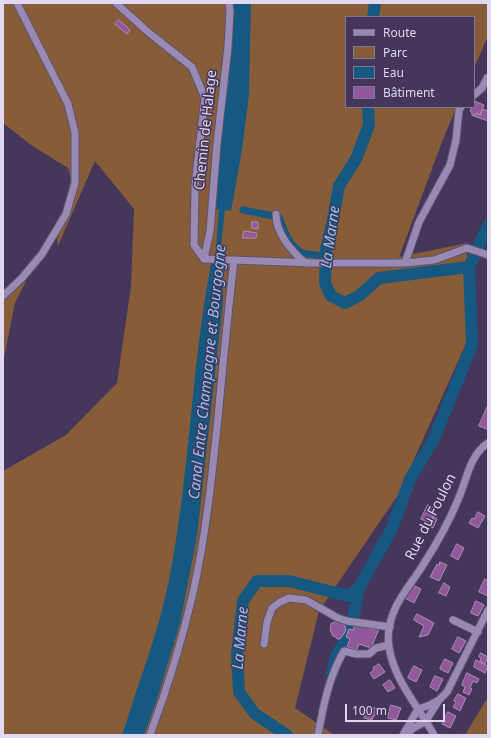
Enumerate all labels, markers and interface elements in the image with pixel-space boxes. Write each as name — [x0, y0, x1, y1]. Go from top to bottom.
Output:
legend — [345, 16, 475, 108]
text: Route — [383, 24, 416, 41]
text: Parc — [383, 44, 407, 61]
text: Eau — [383, 64, 404, 81]
street label: Chemin de Halage — [191, 69, 221, 191]
text: Bâtiment — [383, 84, 435, 101]
water label: La Marne — [318, 205, 344, 269]
water label: Canal Entre Champagne et Bourgogne — [186, 244, 230, 500]
street label: Rue du Foulon — [402, 471, 460, 563]
water label: La Marne — [229, 606, 253, 670]
scale bar — [347, 696, 447, 722]
text: 100 m — [352, 702, 387, 719]

